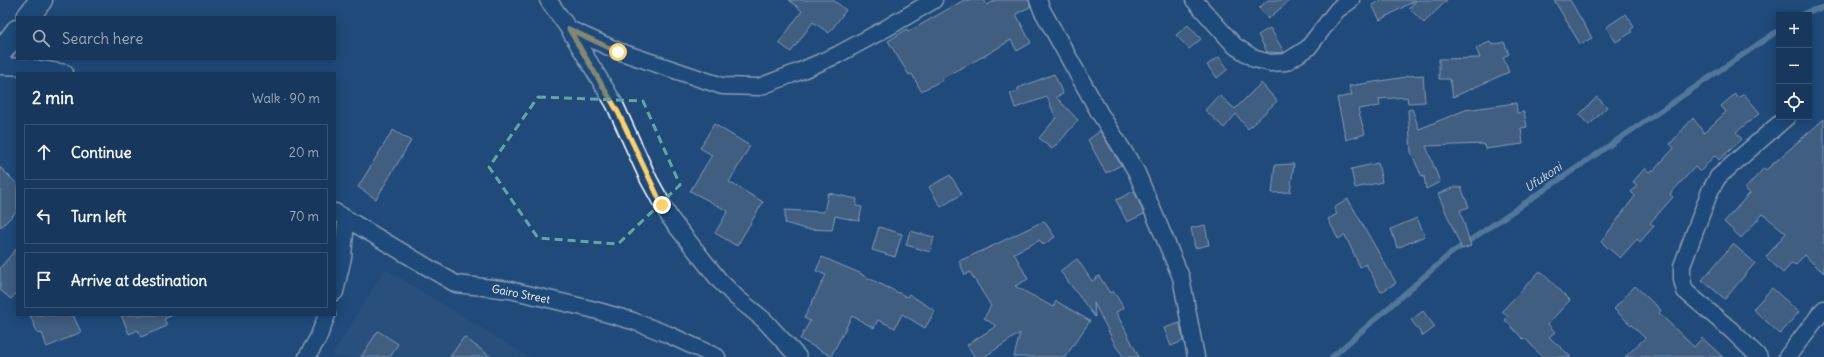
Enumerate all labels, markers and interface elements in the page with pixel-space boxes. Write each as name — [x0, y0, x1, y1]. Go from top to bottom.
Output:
map controls — [1776, 12, 1812, 120]
button: + — [1776, 12, 1812, 48]
search box — [16, 16, 336, 60]
icon: search — [30, 27, 52, 49]
text: Search here — [62, 29, 143, 48]
route start — [609, 43, 627, 61]
button: − — [1776, 48, 1812, 84]
button: locate — [1776, 84, 1812, 120]
text: 2 min — [32, 87, 74, 109]
text: Walk · 90 m — [252, 90, 320, 107]
icon: ahead — [33, 141, 55, 163]
text: Continue — [71, 143, 132, 162]
text: 20 m — [289, 144, 319, 161]
water label: Ufukoni — [1522, 158, 1566, 195]
route end — [653, 196, 671, 214]
icon: left — [33, 205, 55, 227]
text: Turn left — [71, 207, 126, 226]
text: 70 m — [290, 208, 319, 225]
icon: arrive — [33, 269, 55, 291]
text: Arrive at destination — [71, 271, 207, 290]
street label: Gairo Street — [491, 281, 552, 307]

